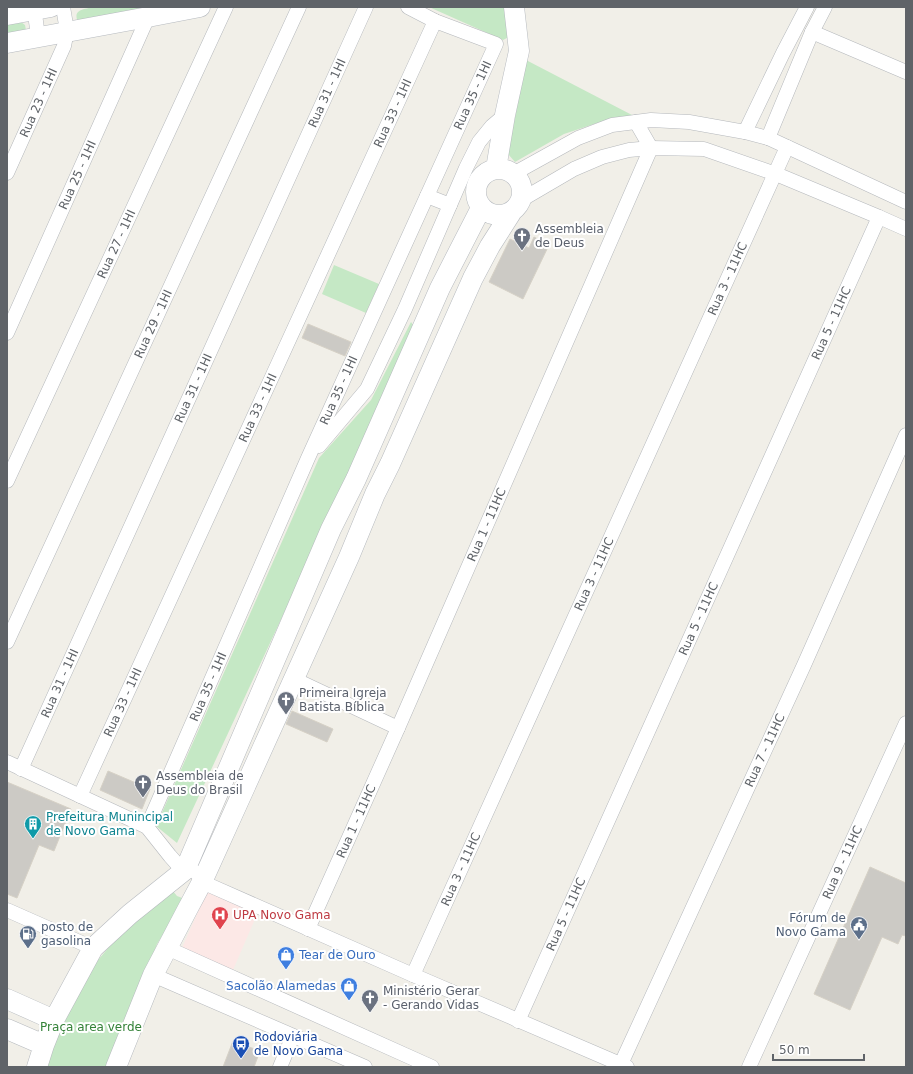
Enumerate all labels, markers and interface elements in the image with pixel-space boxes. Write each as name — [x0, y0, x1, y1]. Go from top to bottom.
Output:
street label: Rua 31 - 1HI — [305, 56, 349, 130]
street label: Rua 35 - 1HI — [451, 59, 494, 132]
street label: Rua 23 - 1HI — [17, 66, 60, 139]
street label: Rua 33 - 1HI — [371, 77, 415, 150]
street label: Rua 25 - 1HI — [56, 138, 99, 212]
street label: Rua 27 - 1HI — [95, 207, 138, 281]
place label: Assembleia de Deus — [535, 222, 604, 250]
church icon: Assembleia de Deus — [512, 226, 532, 251]
street label: Rua 3 - 11HC — [705, 240, 750, 318]
street label: Rua 5 - 11HC — [809, 284, 854, 362]
street label: Rua 29 - 1HI — [131, 287, 175, 361]
street label: Rua 31 - 1HI — [172, 352, 215, 425]
street label: Rua 35 - 1HI — [317, 354, 360, 427]
street label: Rua 33 - 1HI — [236, 371, 280, 444]
street label: Rua 1 - 11HC — [464, 486, 509, 564]
street label: Rua 3 - 11HC — [571, 535, 617, 613]
street label: Rua 5 - 11HC — [676, 580, 721, 658]
street label: Rua 31 - 1HI — [38, 647, 81, 720]
street label: Rua 35 - 1HI — [187, 650, 229, 724]
street label: Rua 33 - 1HI — [101, 666, 145, 739]
place label: Primeira Igreja Batista Bíblica — [299, 686, 387, 714]
church icon: Primeira Igreja Batista Bíblica — [276, 690, 296, 715]
street label: Rua 7 - 11HC — [742, 712, 788, 789]
place label: Assembleia de Deus do Brasil — [156, 769, 244, 797]
church icon: Assembleia de Deus do Brasil — [133, 773, 153, 798]
street label: Rua 1 - 11HC — [334, 782, 379, 860]
place label: Prefeitura Munincipal de Novo Gama — [46, 810, 173, 838]
building icon: Prefeitura Munincipal de Novo Gama — [23, 814, 43, 839]
street label: Rua 9 - 11HC — [820, 823, 865, 901]
street label: Rua 3 - 11HC — [438, 830, 483, 908]
street label: Rua 5 - 11HC — [543, 875, 588, 953]
hospital icon: UPA Novo Gama — [210, 905, 230, 930]
place label: UPA Novo Gama — [233, 908, 331, 922]
place label: Fórum de Novo Gama — [776, 911, 846, 939]
public building icon: Fórum de Novo Gama — [849, 915, 869, 940]
place label: posto de gasolina — [41, 920, 93, 948]
fuel station icon: posto de gasolina — [18, 924, 38, 949]
shop icon: Tear de Ouro — [276, 945, 296, 970]
place label: Tear de Ouro — [298, 948, 376, 962]
shop icon: Sacolão Alamedas — [339, 976, 359, 1001]
place label: Sacolão Alamedas — [226, 979, 336, 993]
place label: Ministério Gerar - Gerando Vidas — [383, 984, 479, 1012]
church icon: Ministério Gerar - Gerando Vidas — [360, 988, 380, 1013]
park label: Praça area verde — [40, 1020, 142, 1034]
place label: Rodoviária de Novo Gama — [254, 1030, 343, 1058]
bus stop icon: Rodoviária de Novo Gama — [231, 1034, 251, 1059]
scale bar — [773, 1036, 864, 1062]
text: 50 m — [779, 1043, 810, 1057]

